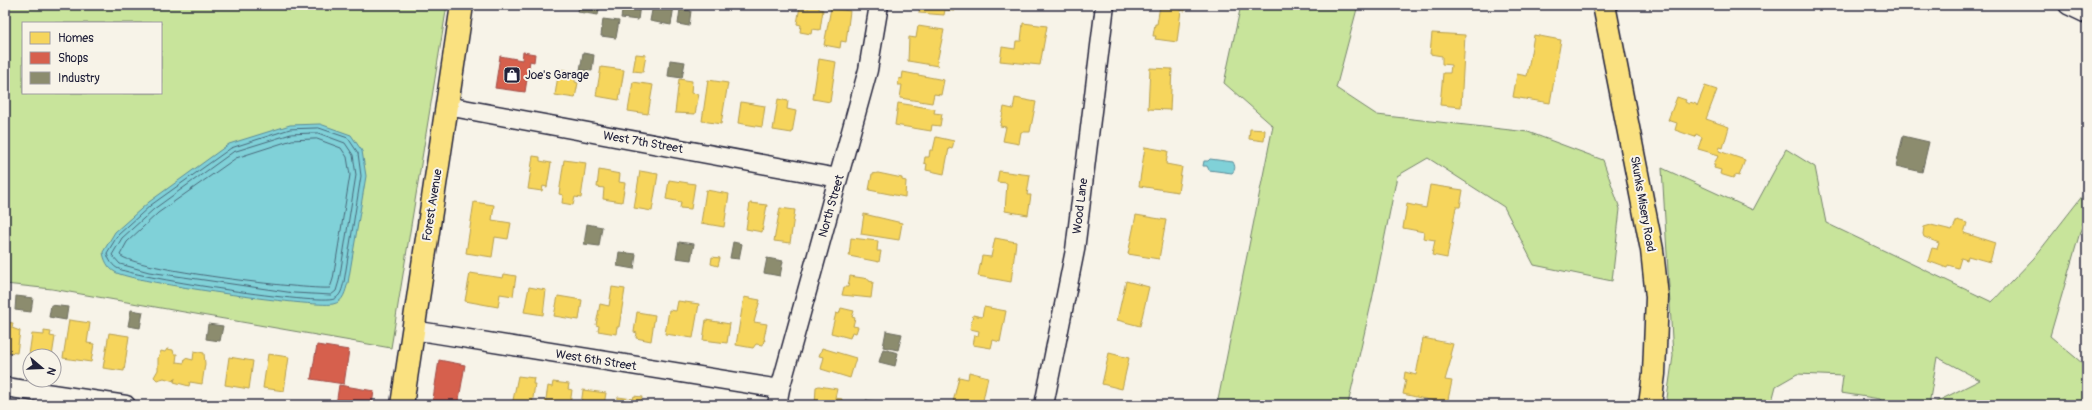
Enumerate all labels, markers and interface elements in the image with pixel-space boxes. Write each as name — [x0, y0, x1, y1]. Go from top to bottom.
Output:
legend — [22, 22, 162, 94]
text: Homes — [58, 31, 94, 46]
text: Shops — [58, 51, 89, 66]
shop icon: Joe's Garage — [502, 65, 522, 85]
place label: Joe's Garage — [525, 68, 589, 83]
text: Industry — [58, 71, 100, 86]
street label: West 7th Street — [602, 128, 684, 157]
street label: Skunks Misery Road — [1627, 155, 1658, 253]
street label: Forest Avenue — [419, 168, 446, 242]
street label: North Street — [815, 173, 848, 239]
street label: Wood Lane — [1070, 177, 1091, 235]
street label: West 6th Street — [554, 347, 638, 374]
north arrow — [22, 348, 62, 388]
text: N — [43, 365, 58, 377]

